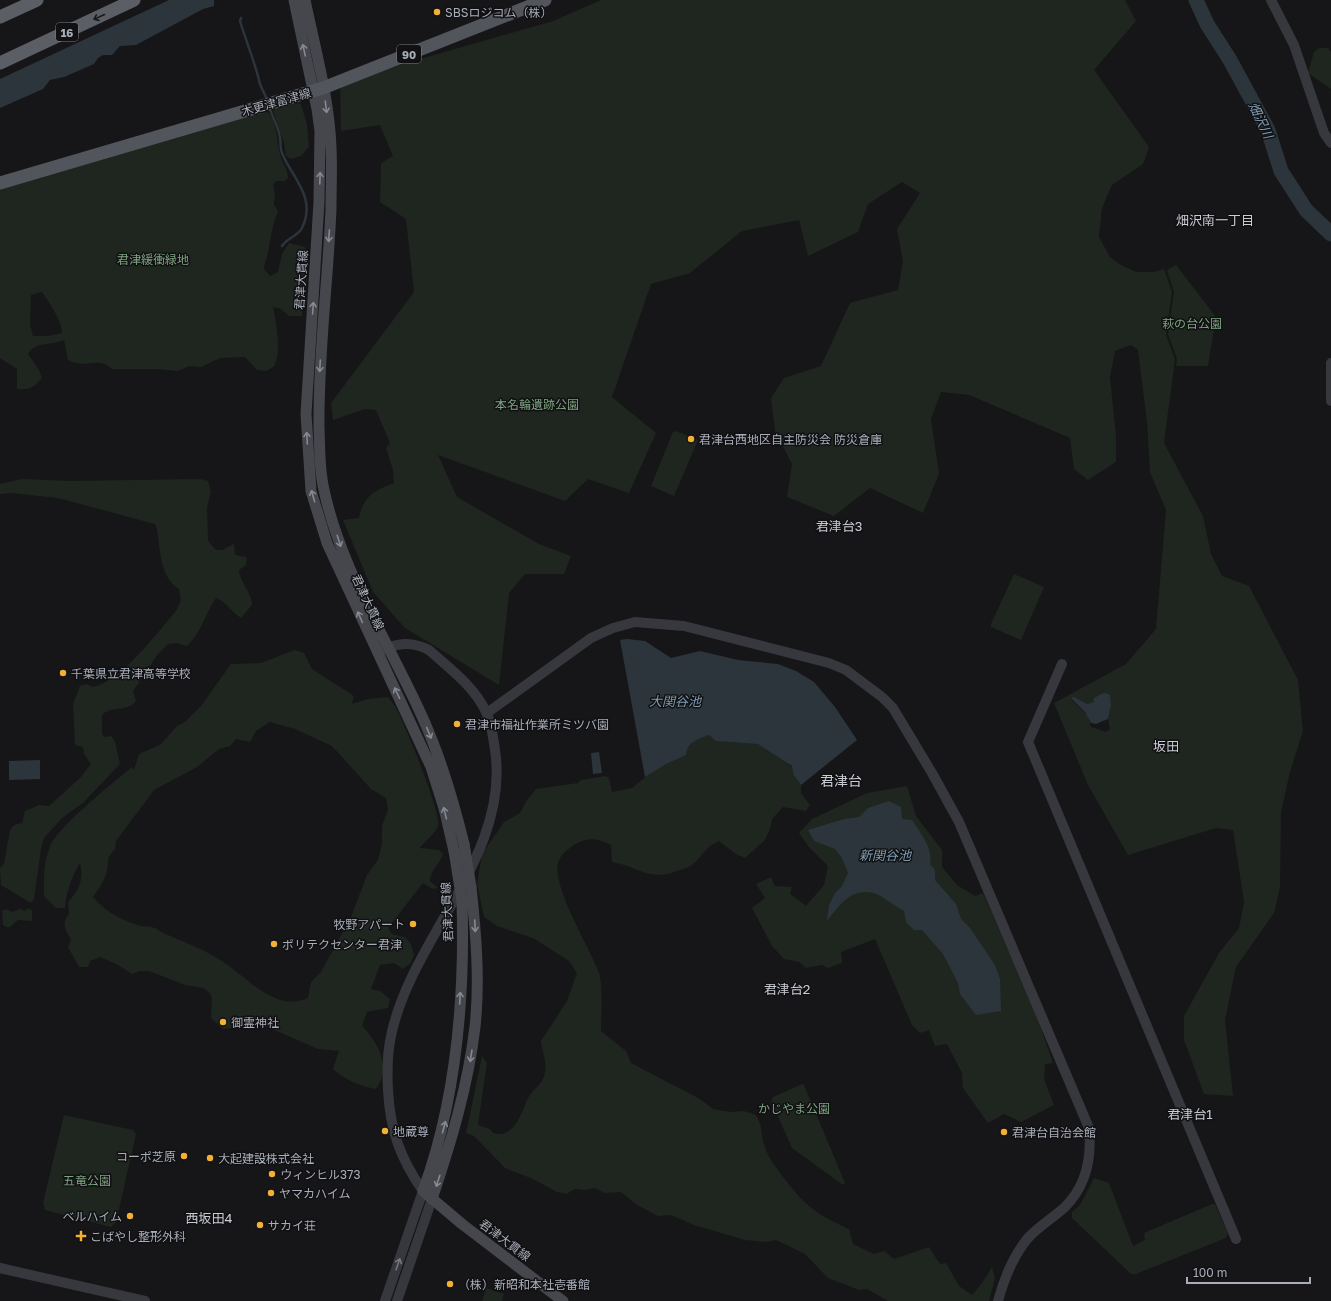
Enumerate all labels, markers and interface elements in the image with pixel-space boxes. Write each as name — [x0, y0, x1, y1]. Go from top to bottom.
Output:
place label: SBSロジコム（株） — [445, 5, 552, 20]
marker: SBSロジコム（株） — [432, 7, 442, 17]
one-way arrow — [93, 14, 105, 21]
road number: 16 — [56, 23, 78, 41]
one-way arrow — [299, 44, 307, 57]
road number: 90 — [397, 45, 421, 63]
street label: 木更津富津線 — [239, 85, 313, 119]
water label: 畑沢川 — [1245, 99, 1278, 143]
one-way arrow — [322, 100, 330, 113]
one-way arrow — [316, 172, 324, 185]
district label: 畑沢南一丁目 — [1176, 212, 1254, 228]
one-way arrow — [325, 229, 332, 242]
street label: 君津大貫線 — [291, 250, 311, 310]
park label: 君津緩衝緑地 — [117, 252, 189, 267]
one-way arrow — [309, 302, 316, 315]
park label: 萩の台公園 — [1162, 316, 1222, 331]
one-way arrow — [317, 359, 324, 372]
park label: 本名輪遺跡公園 — [495, 397, 579, 412]
one-way arrow — [303, 432, 311, 445]
place label: 君津台西地区自主防災会 防災倉庫 — [699, 432, 882, 447]
marker: 君津台西地区自主防災会 防災倉庫 — [686, 434, 696, 444]
one-way arrow — [309, 490, 316, 503]
district label: 君津台3 — [816, 518, 862, 534]
one-way arrow — [336, 534, 343, 547]
street label: 君津大貫線 — [349, 572, 387, 632]
one-way arrow — [356, 611, 363, 623]
place label: 千葉県立君津高等学校 — [71, 666, 191, 681]
marker: 千葉県立君津高等学校 — [58, 668, 68, 678]
one-way arrow — [393, 687, 400, 699]
water label: 大関谷池 — [649, 693, 703, 709]
place label: 君津市福祉作業所ミツバ園 — [465, 717, 609, 732]
marker: 君津市福祉作業所ミツバ園 — [452, 719, 462, 729]
one-way arrow — [425, 727, 433, 739]
district label: 坂田 — [1153, 738, 1179, 754]
district label: 君津台 — [820, 772, 862, 789]
one-way arrow — [441, 807, 448, 820]
water label: 新関谷池 — [859, 847, 913, 863]
street label: 君津大貫線 — [438, 882, 456, 942]
place label: 牧野アパート — [333, 917, 405, 932]
marker: 牧野アパート — [408, 919, 418, 929]
one-way arrow — [471, 919, 478, 932]
place label: ポリテクセンター君津 — [282, 937, 402, 952]
marker: ポリテクセンター君津 — [269, 939, 279, 949]
district label: 君津台2 — [764, 981, 810, 997]
one-way arrow — [456, 992, 464, 1005]
place label: 御霊神社 — [231, 1015, 279, 1030]
marker: 御霊神社 — [218, 1017, 228, 1027]
one-way arrow — [467, 1049, 475, 1062]
park label: かじやま公園 — [758, 1101, 830, 1116]
district label: 君津台1 — [1167, 1106, 1213, 1122]
one-way arrow — [440, 1121, 448, 1134]
place label: 地蔵尊 — [393, 1124, 429, 1139]
place label: 君津台自治会館 — [1012, 1125, 1096, 1140]
marker: 地蔵尊 — [380, 1126, 390, 1136]
marker: 君津台自治会館 — [999, 1127, 1009, 1137]
place label: コーポ芝原 — [116, 1149, 176, 1164]
marker: コーポ芝原 — [179, 1151, 189, 1161]
place label: 大起建設株式会社 — [218, 1151, 314, 1166]
marker: 大起建設株式会社 — [205, 1153, 215, 1163]
place label: ウィンヒル373 — [280, 1167, 360, 1182]
marker: ウィンヒル373 — [267, 1169, 277, 1179]
park label: 五竜公園 — [63, 1173, 111, 1188]
one-way arrow — [434, 1175, 441, 1188]
place label: ヤマカハイム — [279, 1186, 351, 1201]
marker: ヤマカハイム — [266, 1188, 276, 1198]
place label: ベルハイム — [62, 1209, 122, 1224]
district label: 西坂田4 — [186, 1210, 233, 1226]
marker: ベルハイム — [125, 1211, 135, 1221]
street label: 君津大貫線 — [477, 1216, 533, 1264]
place label: サカイ荘 — [268, 1218, 316, 1233]
marker: サカイ荘 — [255, 1220, 265, 1230]
place label: こばやし整形外科 — [90, 1229, 186, 1244]
marker: こばやし整形外科 — [75, 1230, 87, 1242]
one-way arrow — [395, 1258, 402, 1271]
scale bar — [1187, 1259, 1310, 1285]
text: 100 m — [1193, 1265, 1227, 1280]
place label: （株）新昭和本社壱番館 — [458, 1277, 590, 1292]
marker: （株）新昭和本社壱番館 — [445, 1279, 455, 1289]

